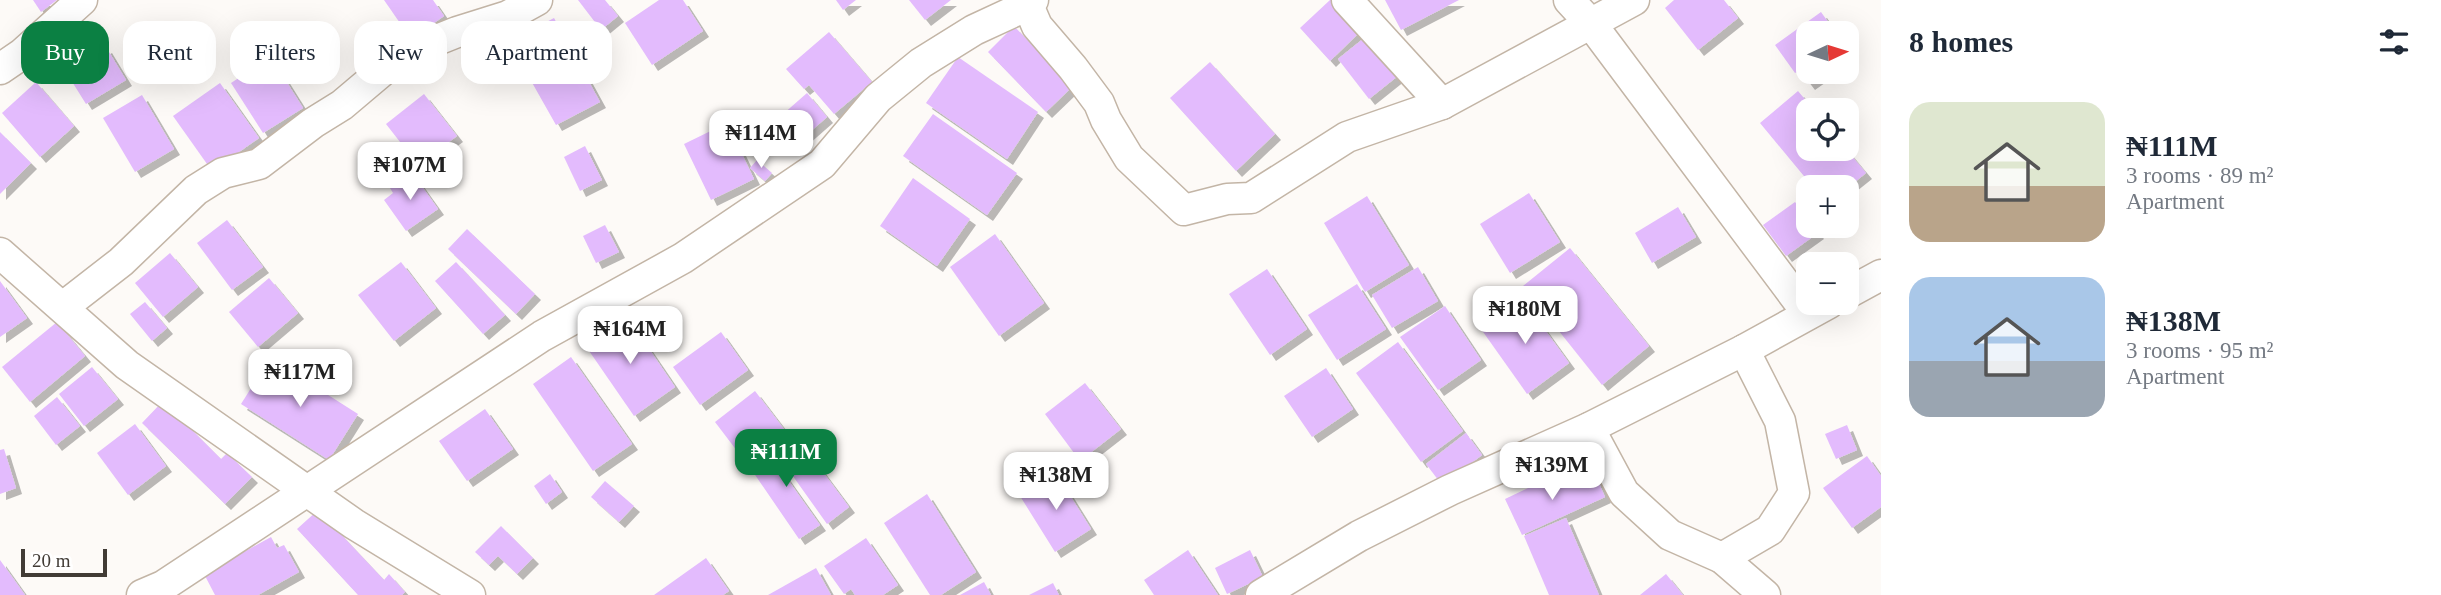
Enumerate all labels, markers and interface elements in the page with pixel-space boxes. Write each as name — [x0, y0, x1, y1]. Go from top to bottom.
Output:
chip: Buy — [21, 21, 109, 84]
chip: Rent — [123, 21, 216, 84]
chip: Filters — [230, 21, 340, 84]
chip: New — [354, 21, 447, 84]
chip: Apartment — [461, 21, 612, 84]
north arrow — [1796, 21, 1858, 84]
map controls — [1796, 21, 1859, 315]
icon: filters — [2375, 23, 2413, 61]
text: 8 homes — [1909, 25, 2013, 58]
button: locate — [1796, 98, 1859, 161]
pin: ₦114M — [712, 110, 810, 170]
text: ₦114M — [725, 120, 797, 145]
text: ₦111M — [2126, 129, 2218, 162]
icon: home — [1965, 130, 2049, 214]
pin: ₦107M — [361, 142, 459, 202]
text: ₦107M — [374, 152, 446, 177]
text: 3 rooms · 89 m² — [2126, 163, 2273, 188]
button: + — [1796, 175, 1859, 238]
text: Apartment — [2126, 189, 2224, 214]
button: − — [1796, 252, 1859, 315]
pin: ₦180M — [1476, 286, 1574, 346]
text: ₦180M — [1489, 296, 1561, 321]
text: ₦138M — [2126, 304, 2221, 337]
icon: home — [1965, 305, 2049, 389]
pin: ₦164M — [581, 306, 679, 366]
text: ₦164M — [594, 316, 666, 341]
text: 3 rooms · 95 m² — [2126, 338, 2273, 363]
pin: ₦117M — [251, 350, 349, 409]
text: ₦117M — [264, 359, 336, 384]
text: Apartment — [2126, 364, 2224, 389]
pin: ₦111M — [737, 430, 835, 489]
text: ₦111M — [751, 439, 821, 464]
pin: ₦139M — [1503, 442, 1601, 502]
pin: ₦138M — [1007, 452, 1105, 512]
text: ₦139M — [1516, 452, 1588, 477]
text: ₦138M — [1020, 462, 1092, 487]
scale bar — [21, 546, 107, 578]
text: 20 m — [32, 550, 71, 571]

